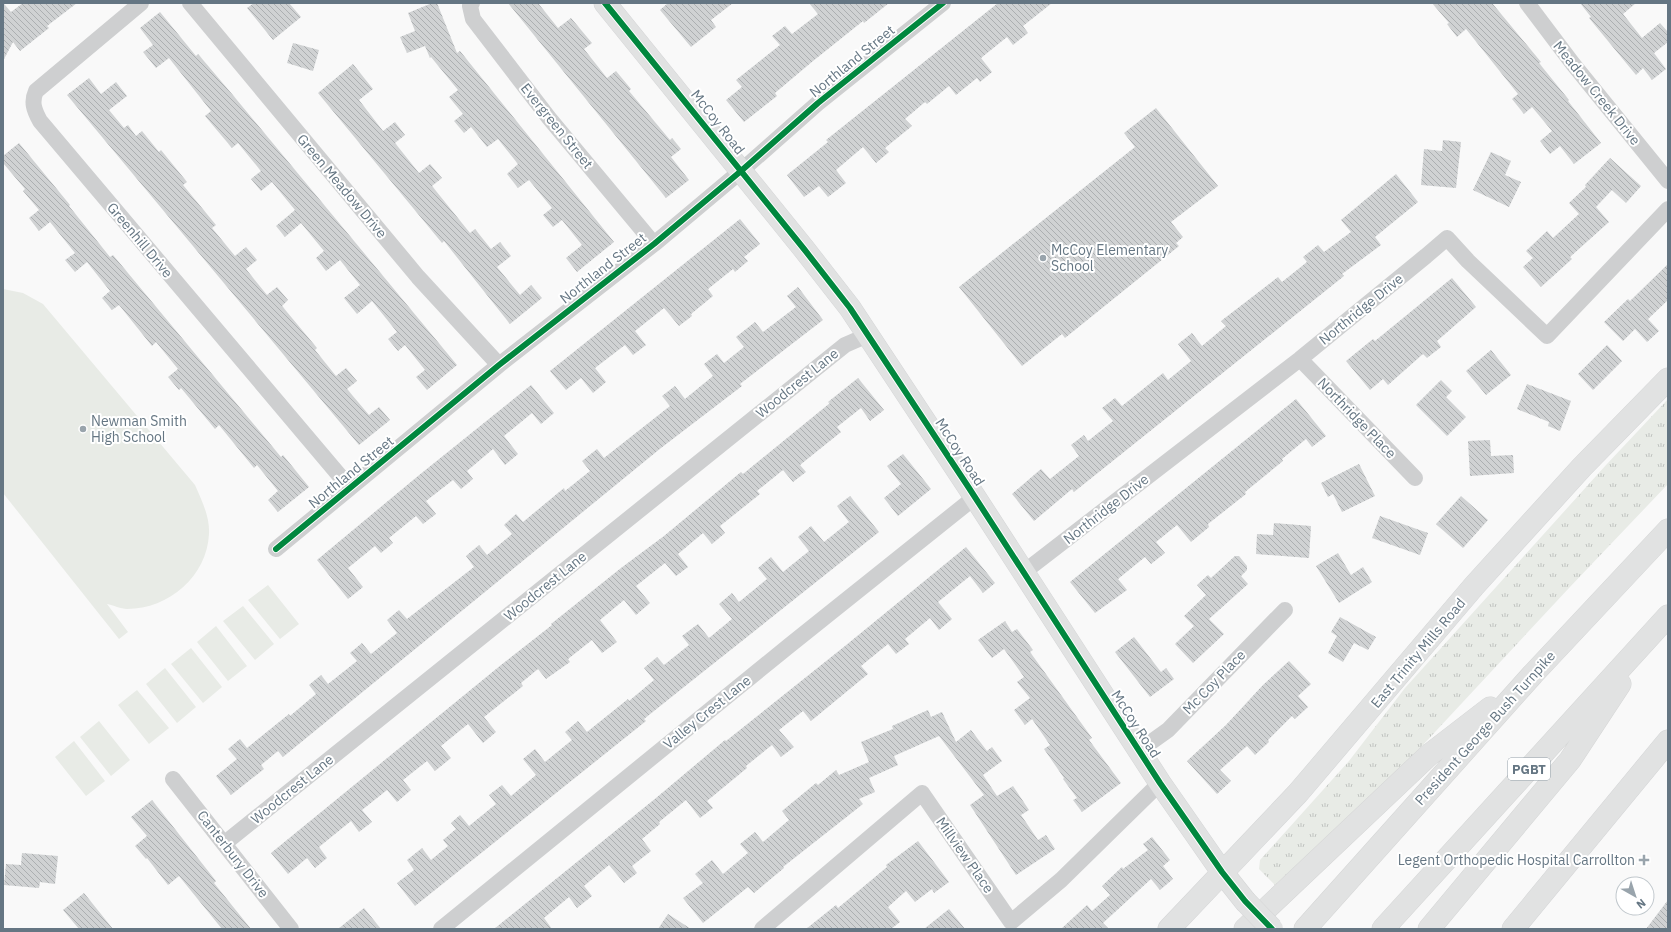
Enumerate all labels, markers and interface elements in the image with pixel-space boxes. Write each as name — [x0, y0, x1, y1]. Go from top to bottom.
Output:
street label: Northland Street — [806, 21, 898, 101]
street label: Meadow Creek Drive — [1549, 37, 1645, 149]
street label: Evergreen Street — [517, 80, 597, 173]
street label: McCoy Road — [687, 86, 749, 158]
street label: Green Meadow Drive — [293, 130, 391, 242]
street label: Greenhill Drive — [103, 199, 177, 282]
street label: Northland Street — [556, 229, 650, 307]
place label: McCoy Elementary School — [1051, 241, 1168, 275]
marker: McCoy Elementary School — [1038, 253, 1048, 263]
street label: Northridge Drive — [1315, 269, 1407, 349]
street label: Woodcrest Lane — [752, 344, 842, 422]
street label: Northridge Place — [1314, 374, 1400, 462]
place label: Newman Smith High School — [91, 412, 187, 446]
street label: McCoy Road — [931, 415, 989, 489]
marker: Newman Smith High School — [78, 424, 88, 434]
street label: Northland Street — [305, 432, 397, 512]
street label: Northridge Drive — [1060, 470, 1153, 548]
street label: Woodcrest Lane — [500, 547, 590, 625]
street label: East Trinity Mills Road — [1367, 594, 1469, 712]
street label: Mc Coy Place — [1179, 646, 1249, 718]
street label: President George Bush Turnpike — [1411, 647, 1559, 809]
street label: Valley Crest Lane — [660, 671, 755, 753]
street label: McCoy Road — [1107, 687, 1165, 761]
street label: Woodcrest Lane — [247, 750, 337, 828]
road number: PGBT — [1508, 758, 1550, 780]
street label: Canterbury Drive — [193, 807, 273, 902]
street label: Millview Place — [932, 813, 998, 897]
place label: Legent Orthopedic Hospital Carrollton — [1398, 851, 1635, 869]
marker: Legent Orthopedic Hospital Carrollton — [1638, 854, 1650, 866]
north arrow — [1615, 876, 1655, 916]
text: N — [1634, 896, 1649, 912]

